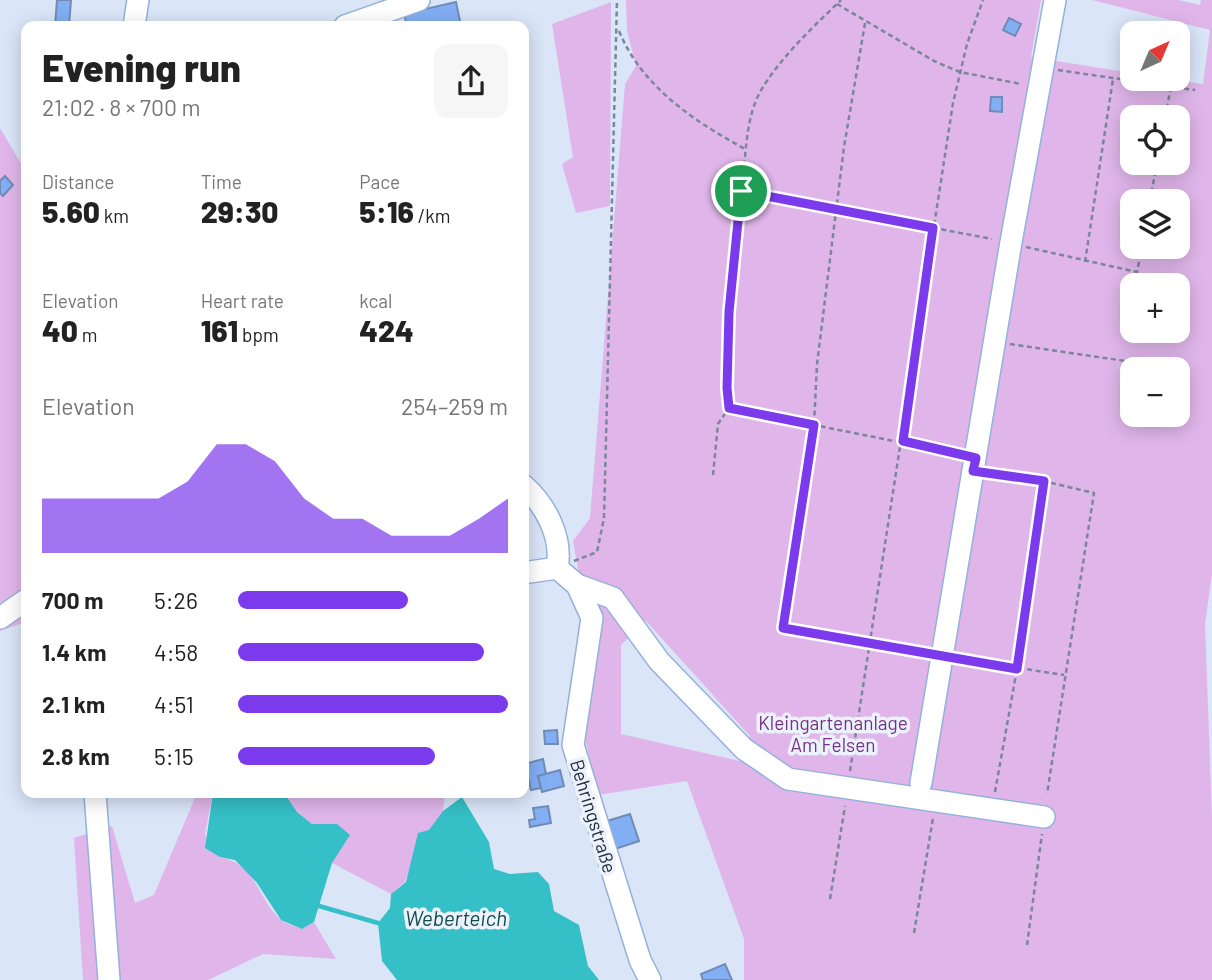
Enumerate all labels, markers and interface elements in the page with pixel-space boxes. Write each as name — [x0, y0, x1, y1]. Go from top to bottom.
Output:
north arrow — [1120, 21, 1190, 91]
map controls — [1120, 21, 1190, 427]
text: Evening run — [42, 44, 241, 90]
button: share — [434, 44, 508, 118]
text: 21:02 · 8 × 700 m — [42, 93, 201, 121]
button: locate — [1120, 105, 1190, 175]
pin — [711, 161, 771, 221]
text: Distance — [42, 170, 114, 193]
text: Time — [201, 170, 242, 193]
text: Pace — [359, 170, 400, 193]
icon: arrive — [722, 172, 760, 210]
button: layers — [1120, 189, 1190, 259]
text: 5.60 — [42, 193, 100, 229]
text: 29:30 — [201, 193, 278, 229]
text: 5:16 — [359, 193, 414, 229]
text: km — [100, 204, 129, 227]
text: /km — [414, 204, 451, 227]
button: + — [1120, 273, 1190, 343]
text: Elevation — [42, 289, 119, 312]
text: Heart rate — [201, 289, 284, 312]
text: kcal — [359, 289, 392, 312]
text: 40 — [42, 312, 78, 348]
text: 161 — [201, 312, 238, 348]
text: 424 — [359, 312, 414, 348]
text: m — [78, 323, 97, 346]
text: bpm — [238, 323, 279, 346]
button: − — [1120, 357, 1190, 427]
text: Elevation — [42, 392, 135, 420]
text: 254–259 m — [401, 392, 508, 420]
text: 700 m — [42, 586, 103, 614]
text: 5:26 — [154, 586, 198, 614]
text: 1.4 km — [42, 638, 106, 666]
text: 4:58 — [154, 638, 198, 666]
text: 2.1 km — [42, 690, 105, 718]
text: 4:51 — [154, 690, 194, 718]
park label: Kleingartenanlage Am Felsen — [758, 711, 908, 756]
text: 2.8 km — [42, 742, 110, 770]
text: 5:15 — [154, 742, 194, 770]
street label: Behringstraße — [566, 756, 622, 876]
water label: Weberteich — [405, 905, 507, 930]

